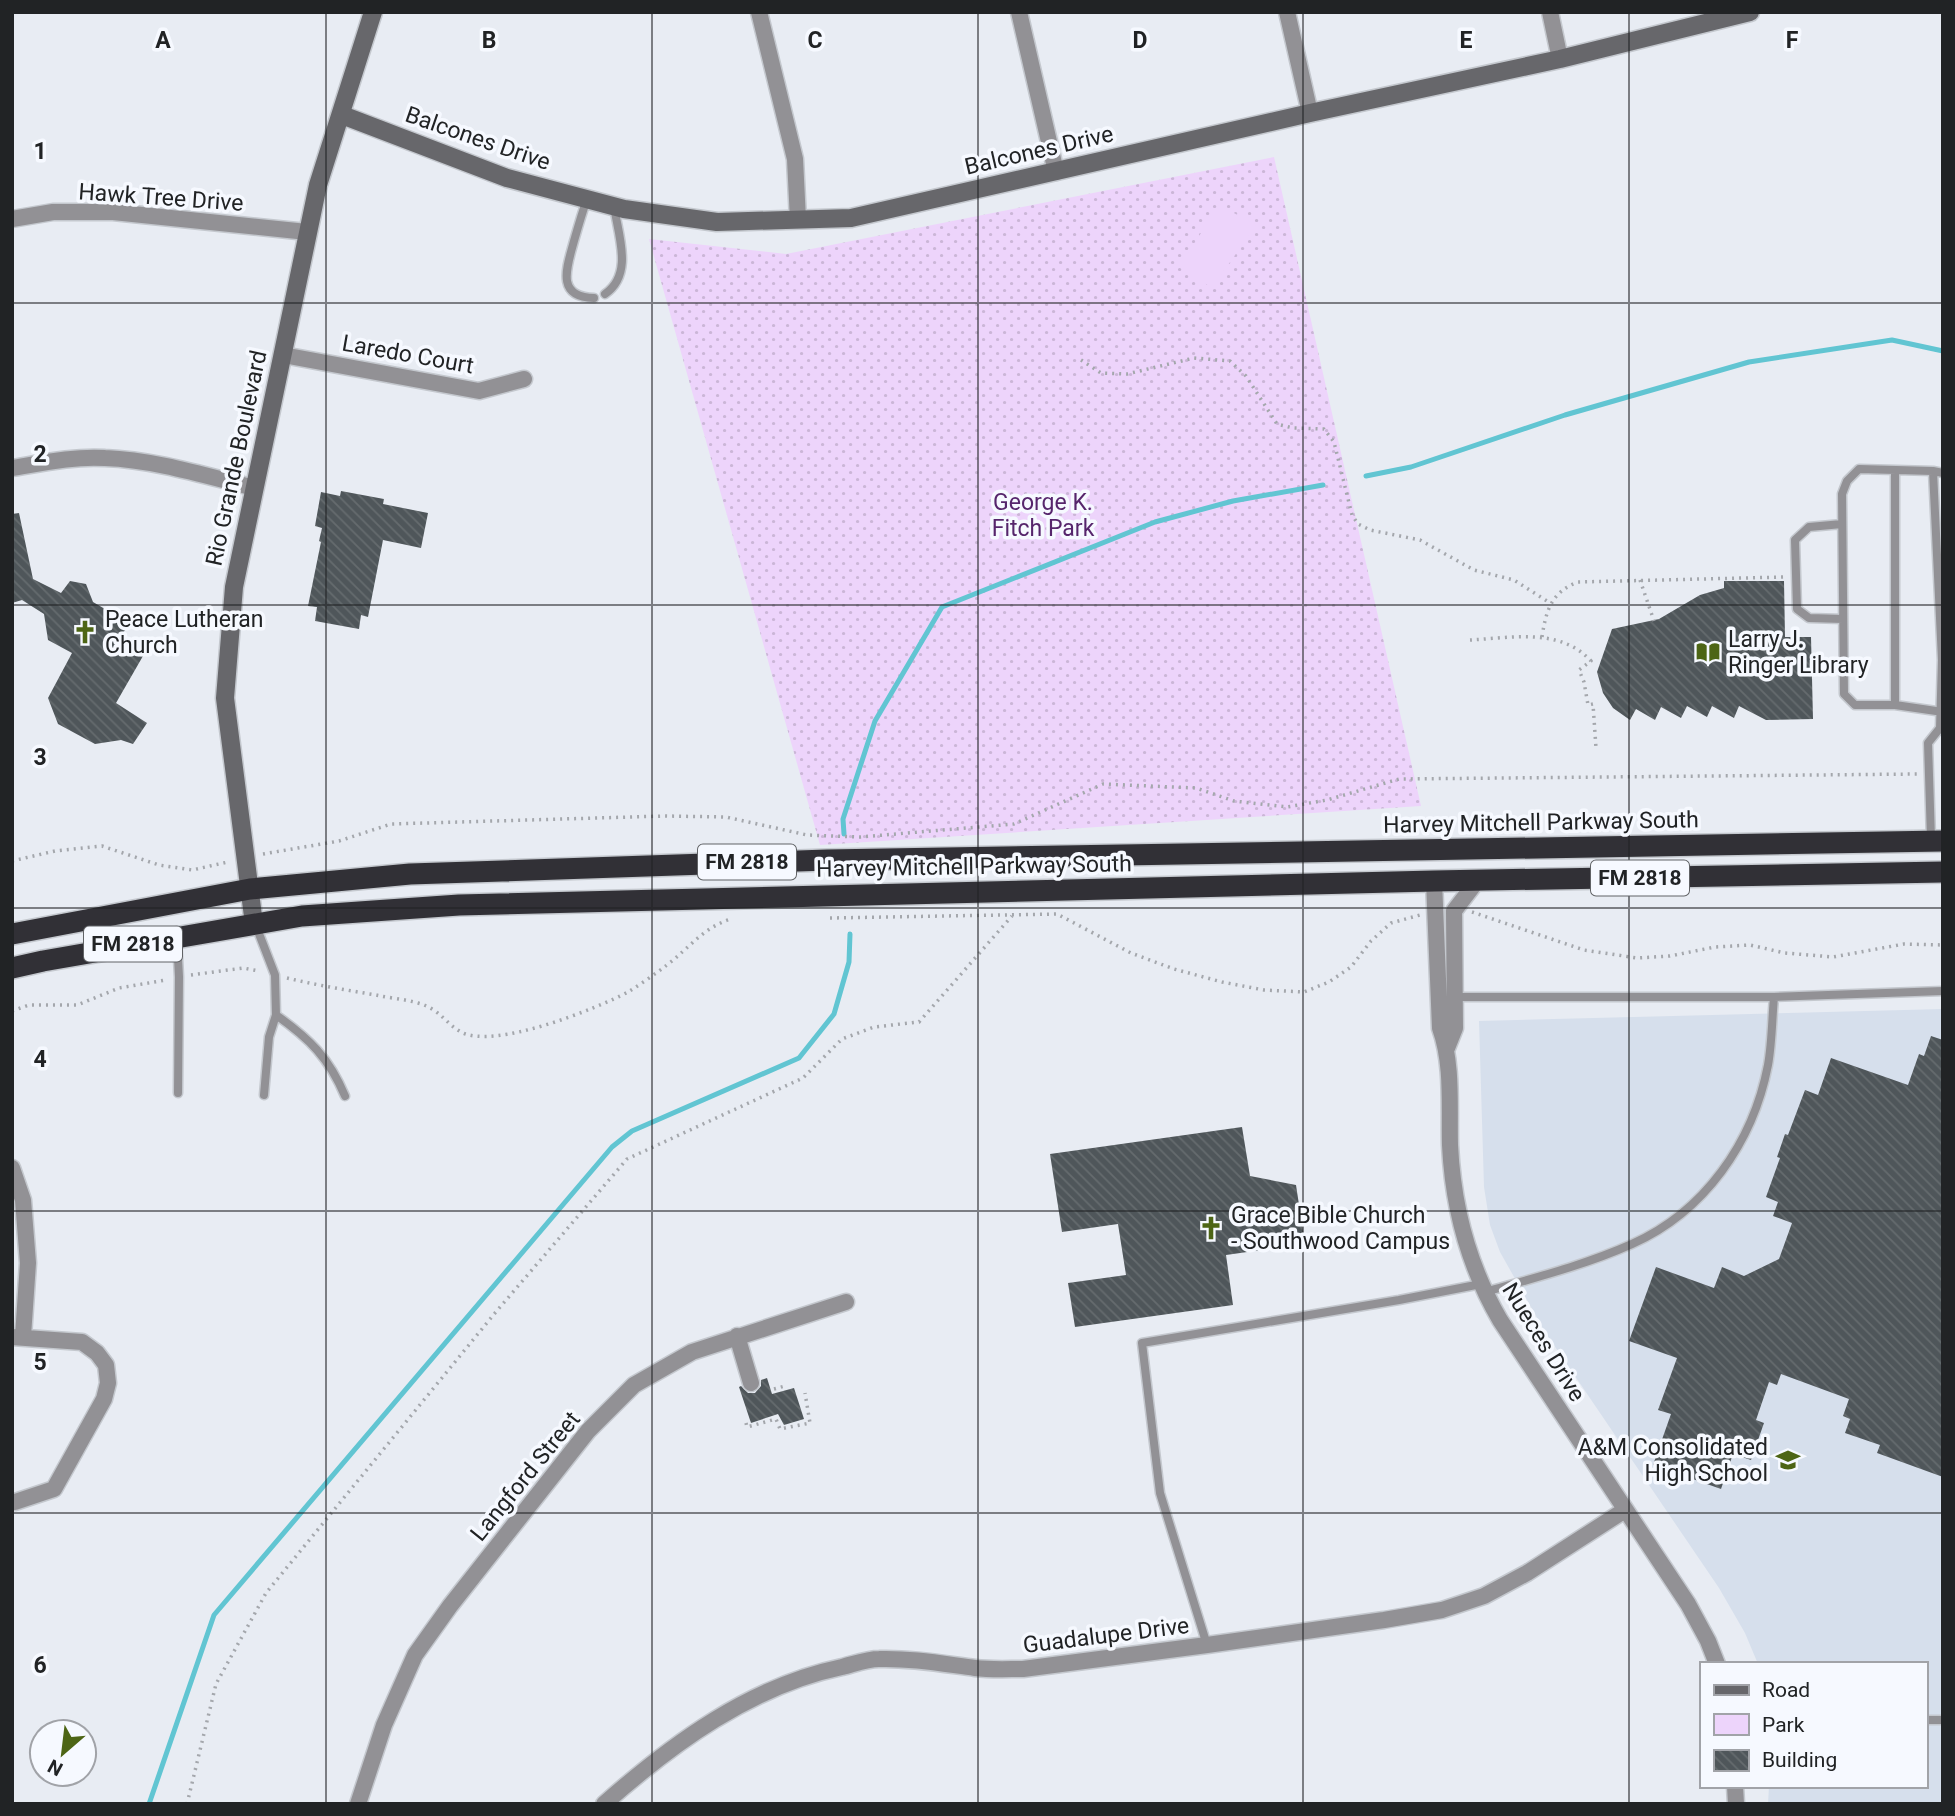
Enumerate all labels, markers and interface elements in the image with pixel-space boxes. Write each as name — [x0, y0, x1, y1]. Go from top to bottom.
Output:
text: A — [155, 27, 171, 54]
text: B — [482, 27, 496, 54]
text: C — [807, 27, 823, 54]
text: D — [1133, 27, 1147, 54]
text: E — [1460, 27, 1473, 54]
text: F — [1786, 27, 1799, 54]
street label: Balcones Drive — [402, 101, 554, 176]
street label: Balcones Drive — [962, 120, 1116, 181]
text: 1 — [33, 138, 47, 165]
street label: Hawk Tree Drive — [78, 178, 244, 217]
street label: Laredo Court — [340, 330, 476, 379]
street label: Rio Grande Boulevard — [200, 348, 273, 568]
text: 2 — [33, 441, 47, 468]
park label: George K. Fitch Park — [992, 489, 1095, 542]
place label: Peace Lutheran Church — [105, 606, 264, 659]
church icon: Peace Lutheran Church — [71, 618, 99, 646]
place label: Larry J. Ringer Library — [1728, 626, 1869, 679]
library icon: Larry J. Ringer Library — [1694, 638, 1722, 666]
text: 3 — [33, 744, 47, 771]
street label: Harvey Mitchell Parkway South — [1383, 806, 1699, 839]
road number: FM 2818 — [698, 844, 796, 880]
street label: Harvey Mitchell Parkway South — [816, 850, 1132, 883]
road number: FM 2818 — [1591, 860, 1689, 896]
road number: FM 2818 — [84, 926, 182, 962]
text: 4 — [33, 1046, 47, 1073]
place label: Grace Bible Church - Southwood Campus — [1231, 1202, 1450, 1255]
church icon: Grace Bible Church - Southwood Campus — [1197, 1214, 1225, 1242]
street label: Nueces Drive — [1496, 1278, 1591, 1407]
text: 5 — [33, 1349, 47, 1376]
street label: Langford Street — [465, 1406, 586, 1546]
place label: A&M Consolidated High School — [1578, 1434, 1768, 1487]
school or university icon: A&M Consolidated High School — [1774, 1446, 1802, 1474]
street label: Guadalupe Drive — [1021, 1612, 1191, 1659]
text: 6 — [33, 1652, 47, 1679]
legend — [1700, 1662, 1927, 1788]
text: Road — [1762, 1678, 1810, 1702]
text: Park — [1762, 1713, 1805, 1737]
north arrow — [28, 1718, 98, 1788]
text: Building — [1762, 1748, 1837, 1772]
text: N — [44, 1754, 67, 1781]

